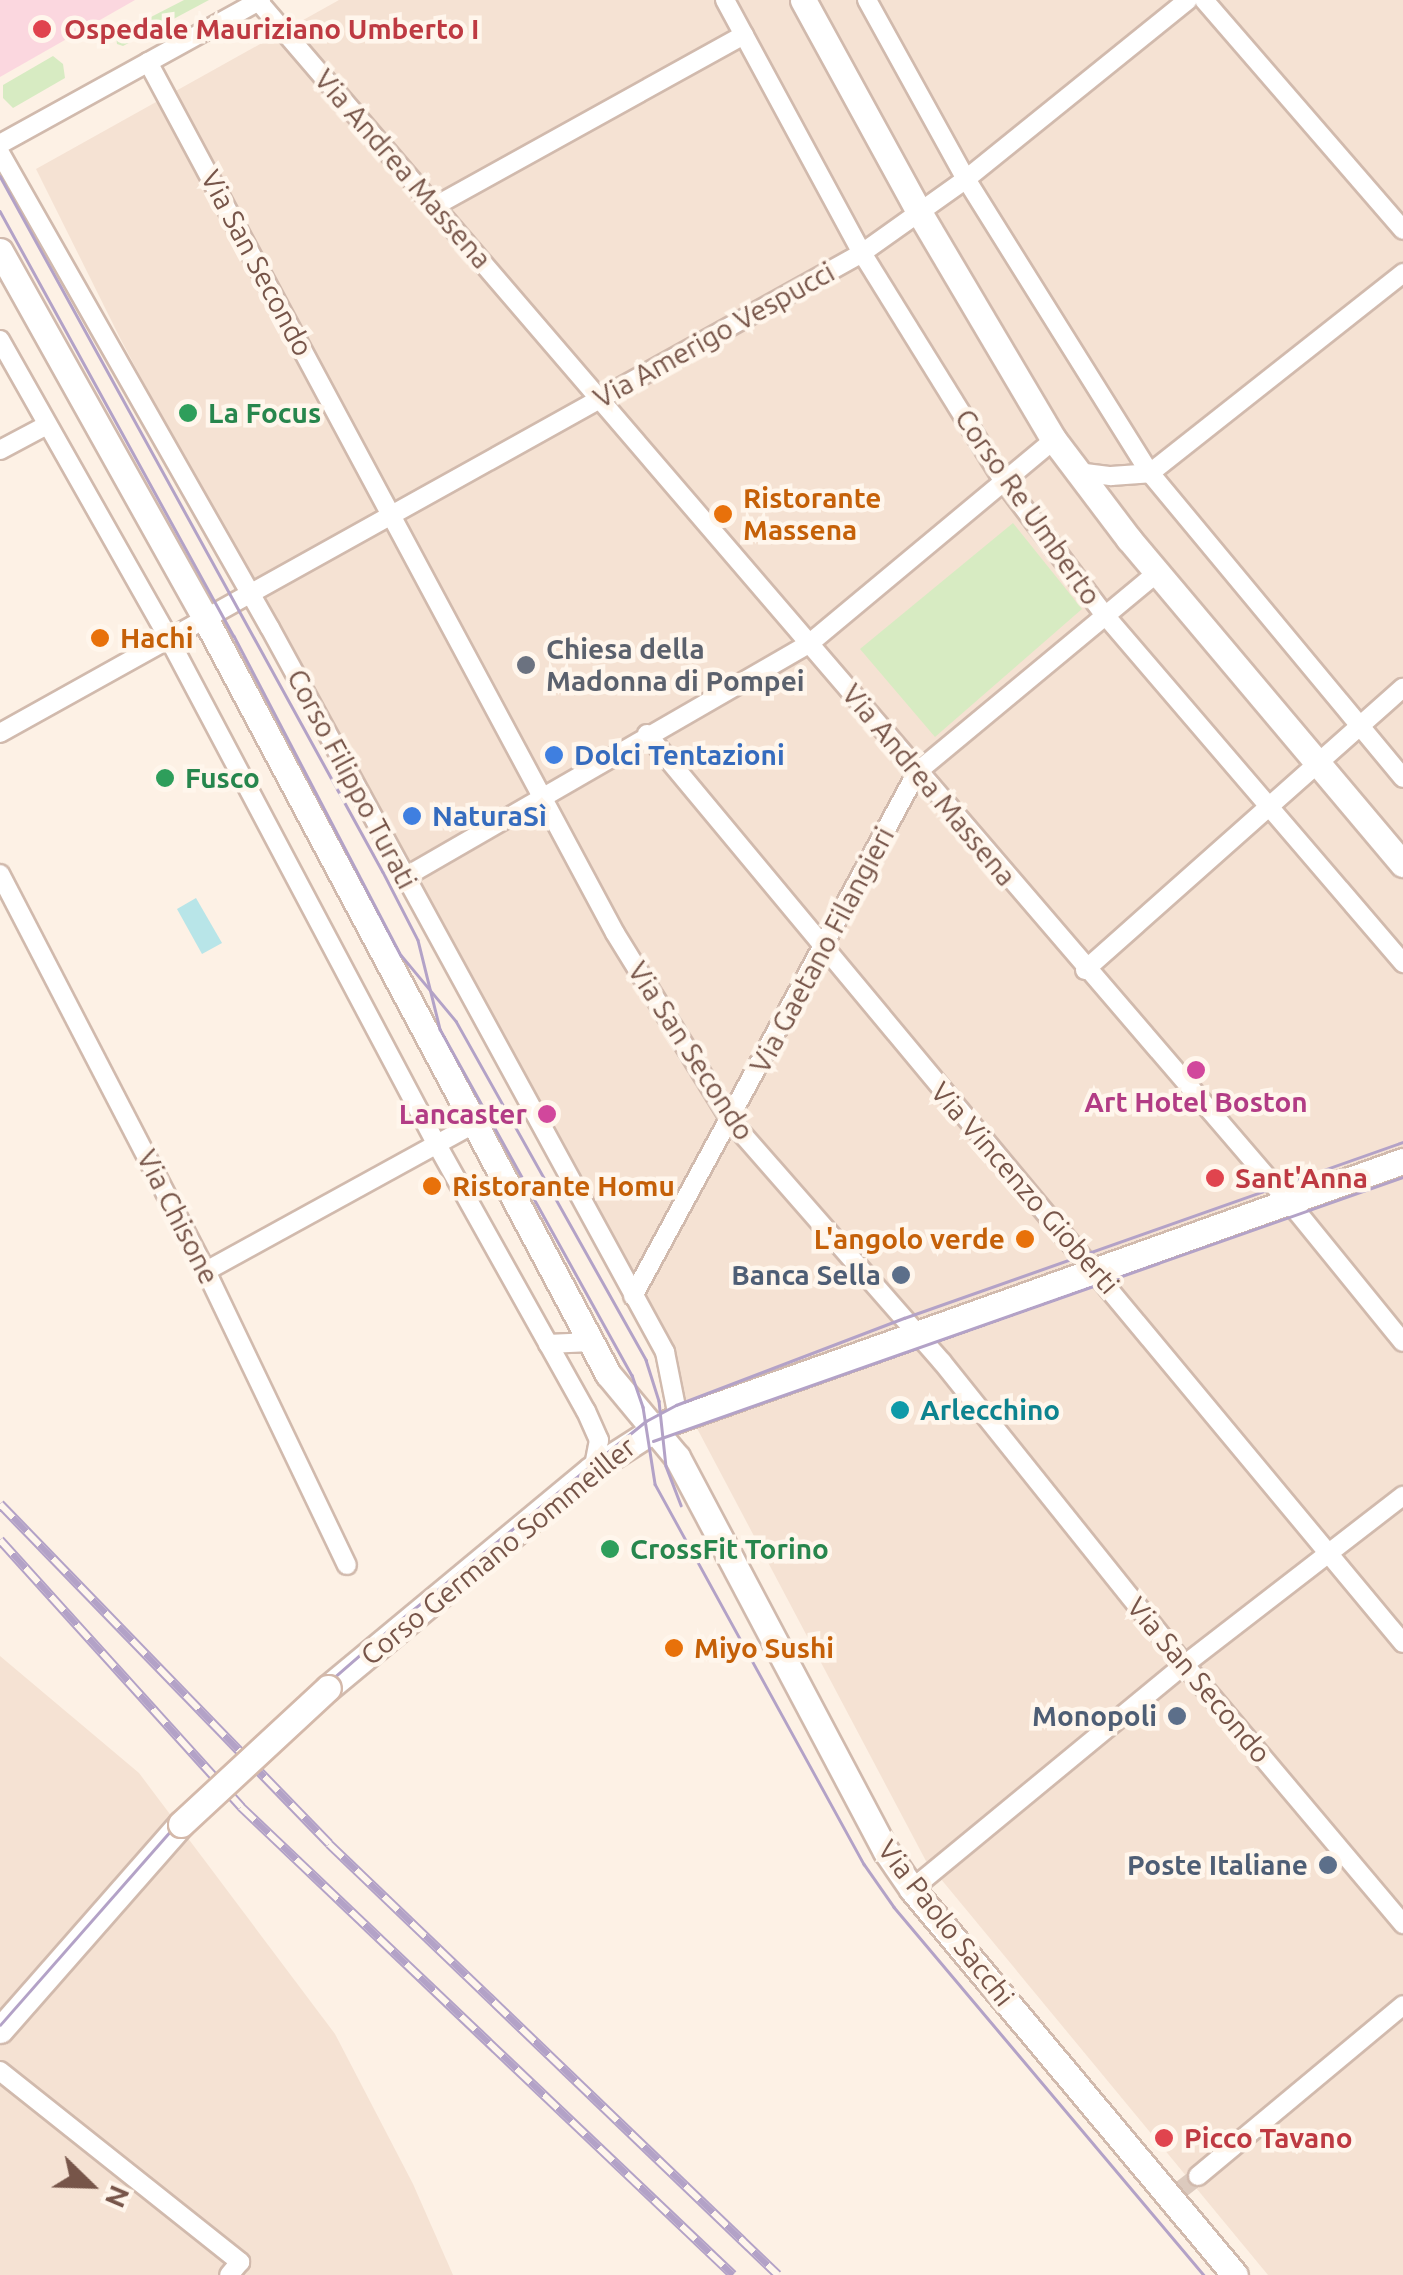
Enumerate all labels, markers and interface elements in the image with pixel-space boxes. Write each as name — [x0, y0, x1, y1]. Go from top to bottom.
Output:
place label: Ospedale Mauriziano Umberto I — [64, 12, 479, 46]
marker: Ospedale Mauriziano Umberto I — [29, 16, 55, 42]
street label: Via Andrea Massena — [307, 63, 499, 275]
street label: Via San Secondo — [194, 164, 320, 362]
street label: Via Amerigo Vespucci — [588, 255, 840, 415]
place label: La Focus — [208, 396, 321, 430]
marker: La Focus — [177, 402, 199, 424]
street label: Corso Re Umberto — [948, 403, 1108, 611]
place label: Ristorante Massena — [743, 481, 881, 547]
marker: Ristorante Massena — [712, 503, 734, 525]
place label: Hachi — [120, 621, 193, 655]
marker: Hachi — [89, 627, 111, 649]
place label: Chiesa della Madonna di Pompei — [546, 632, 805, 698]
marker: Chiesa della Madonna di Pompei — [515, 654, 537, 676]
street label: Corso Filippo Turati — [280, 663, 424, 895]
street label: Via Andrea Massena — [835, 677, 1023, 893]
place label: Dolci Tentazioni — [574, 738, 785, 772]
marker: Dolci Tentazioni — [543, 744, 565, 766]
place label: Fusco — [185, 761, 260, 795]
marker: Fusco — [154, 767, 176, 789]
place label: NaturaSì — [432, 799, 547, 833]
marker: NaturaSì — [401, 805, 423, 827]
street label: Via Gaetano Filangieri — [743, 821, 901, 1079]
street label: Via San Secondo — [621, 955, 761, 1147]
marker: Art Hotel Boston — [1185, 1059, 1207, 1081]
street label: Via Vincenzo Gioberti — [924, 1075, 1126, 1301]
place label: Art Hotel Boston — [1084, 1085, 1308, 1119]
place label: Lancaster — [399, 1097, 527, 1131]
marker: Lancaster — [536, 1103, 558, 1125]
street label: Via Chisone — [130, 1144, 226, 1290]
place label: Sant'Anna — [1235, 1161, 1368, 1195]
marker: Sant'Anna — [1204, 1167, 1226, 1189]
place label: Ristorante Homu — [452, 1169, 675, 1203]
marker: Ristorante Homu — [421, 1175, 443, 1197]
place label: L'angolo verde — [814, 1222, 1005, 1256]
marker: L'angolo verde — [1014, 1228, 1036, 1250]
place label: Banca Sella — [731, 1258, 881, 1292]
marker: Banca Sella — [890, 1264, 912, 1286]
place label: Arlecchino — [920, 1393, 1060, 1427]
marker: Arlecchino — [889, 1399, 911, 1421]
street label: Corso Germano Sommeiller — [354, 1430, 642, 1672]
place label: CrossFit Torino — [630, 1532, 829, 1566]
marker: CrossFit Torino — [599, 1538, 621, 1560]
street label: Via San Secondo — [1120, 1590, 1278, 1770]
place label: Miyo Sushi — [694, 1631, 834, 1665]
marker: Miyo Sushi — [663, 1637, 685, 1659]
place label: Monopoli — [1032, 1699, 1157, 1733]
marker: Monopoli — [1166, 1705, 1188, 1727]
street label: Via Paolo Sacchi — [871, 1833, 1021, 2013]
place label: Poste Italiane — [1127, 1848, 1308, 1882]
marker: Poste Italiane — [1317, 1854, 1339, 1876]
place label: Picco Tavano — [1184, 2121, 1352, 2155]
marker: Picco Tavano — [1153, 2127, 1175, 2149]
north arrow — [40, 2135, 140, 2235]
text: N — [100, 2181, 136, 2213]

